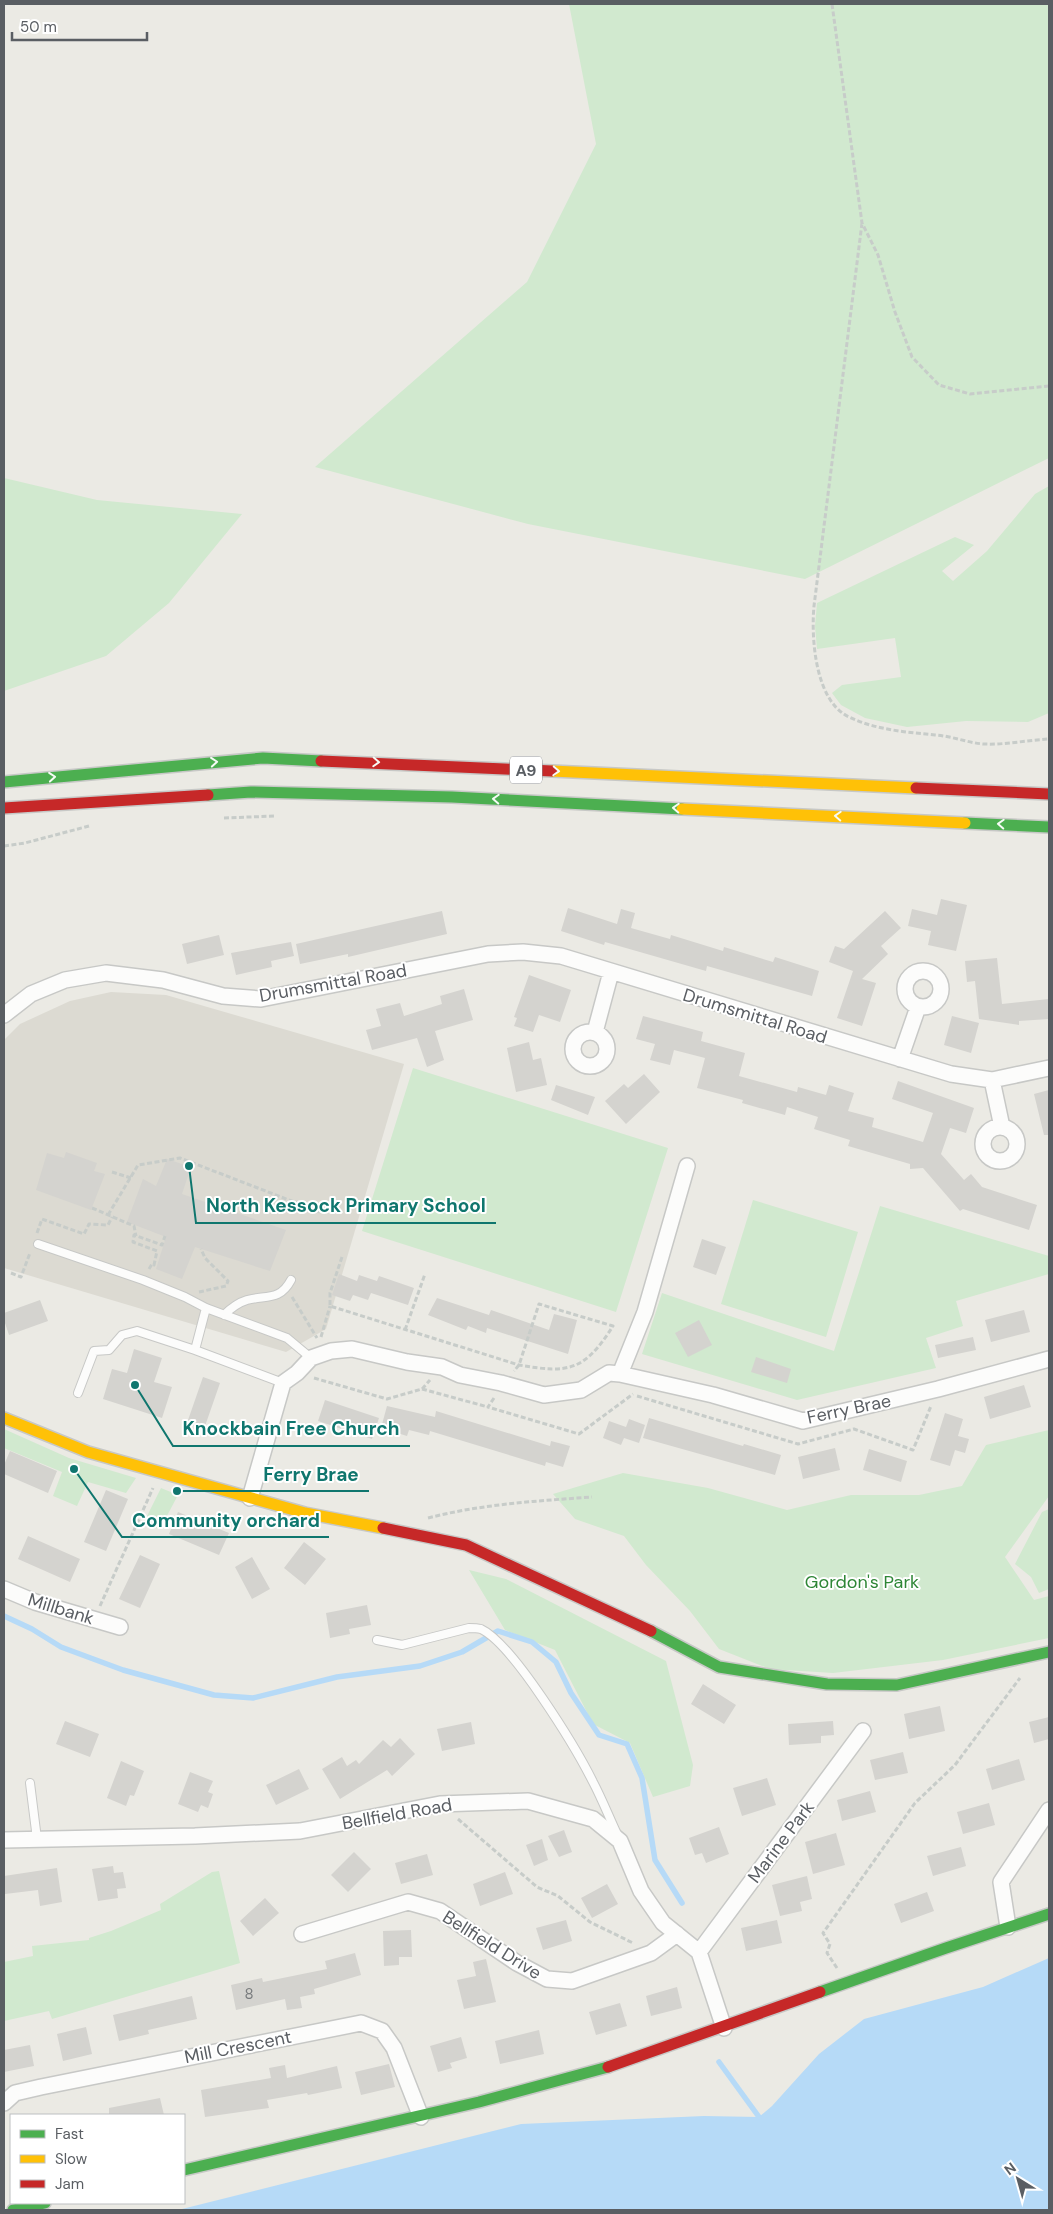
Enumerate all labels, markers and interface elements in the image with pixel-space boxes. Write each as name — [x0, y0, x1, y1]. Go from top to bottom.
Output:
scale bar — [12, 10, 148, 42]
text: 50 m — [20, 17, 57, 37]
road number: A9 — [510, 756, 542, 784]
one-way arrow — [210, 757, 218, 768]
one-way arrow — [373, 757, 381, 768]
one-way arrow — [552, 766, 560, 777]
one-way arrow — [49, 772, 57, 783]
one-way arrow — [492, 794, 500, 805]
one-way arrow — [672, 803, 680, 814]
one-way arrow — [834, 811, 842, 822]
one-way arrow — [996, 819, 1004, 830]
street label: Drumsmittal Road — [257, 958, 409, 1008]
street label: Drumsmittal Road — [680, 983, 830, 1049]
callout: North Kessock Primary School — [196, 1189, 496, 1223]
text: North Kessock Primary School — [206, 1193, 486, 1218]
street label: Ferry Brae — [805, 1388, 893, 1430]
callout: Knockbain Free Church — [173, 1412, 410, 1446]
text: Knockbain Free Church — [182, 1416, 400, 1441]
callout: Ferry Brae — [254, 1457, 369, 1491]
text: Ferry Brae — [263, 1462, 359, 1487]
callout: Community orchard — [122, 1503, 329, 1537]
text: Community orchard — [132, 1508, 320, 1533]
park label: Gordon's Park — [805, 1570, 919, 1594]
street label: Millbank — [25, 1588, 97, 1630]
street label: Bellfield Road — [340, 1793, 454, 1835]
street label: Marine Park — [742, 1796, 820, 1888]
street label: Bellfield Drive — [438, 1905, 546, 1985]
house number: 8 — [244, 1984, 254, 2004]
street label: Mill Crescent — [182, 2025, 294, 2069]
legend — [10, 2114, 185, 2204]
text: Fast — [55, 2124, 84, 2144]
text: Slow — [55, 2149, 88, 2169]
north arrow — [993, 2154, 1043, 2204]
text: N — [1001, 2158, 1020, 2179]
text: Jam — [55, 2174, 84, 2194]

